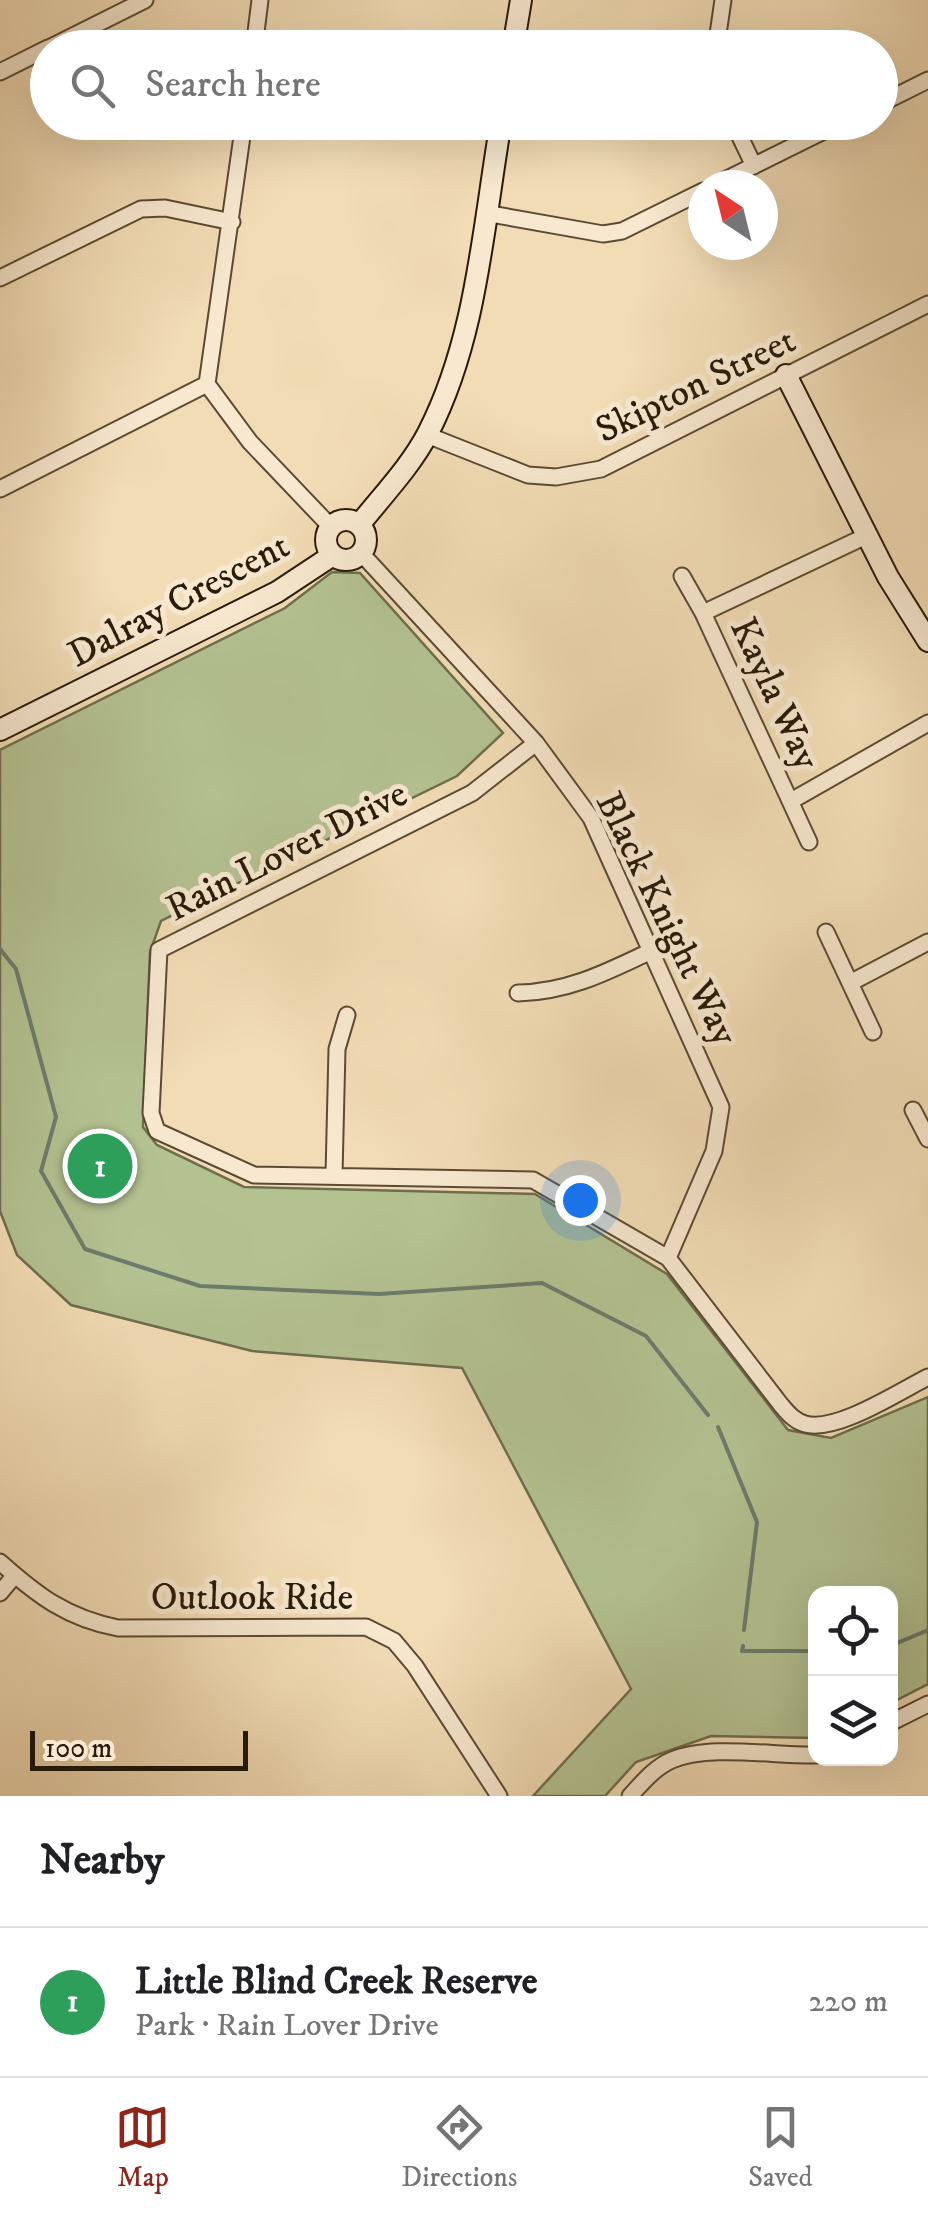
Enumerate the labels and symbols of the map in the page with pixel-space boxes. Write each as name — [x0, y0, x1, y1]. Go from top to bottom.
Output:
north arrow — [688, 170, 778, 260]
street label: Skipton Street — [588, 317, 804, 455]
street label: Dalray Crescent — [60, 522, 298, 679]
street label: Kayla Way — [718, 610, 831, 778]
street label: Rain Lover Drive — [158, 770, 416, 933]
street label: Black Knight Way — [584, 784, 749, 1054]
pin: 1 — [68, 1128, 132, 1204]
your location — [555, 1175, 606, 1226]
street label: Outlook Ride — [151, 1574, 353, 1622]
scale bar — [30, 1726, 248, 1770]

